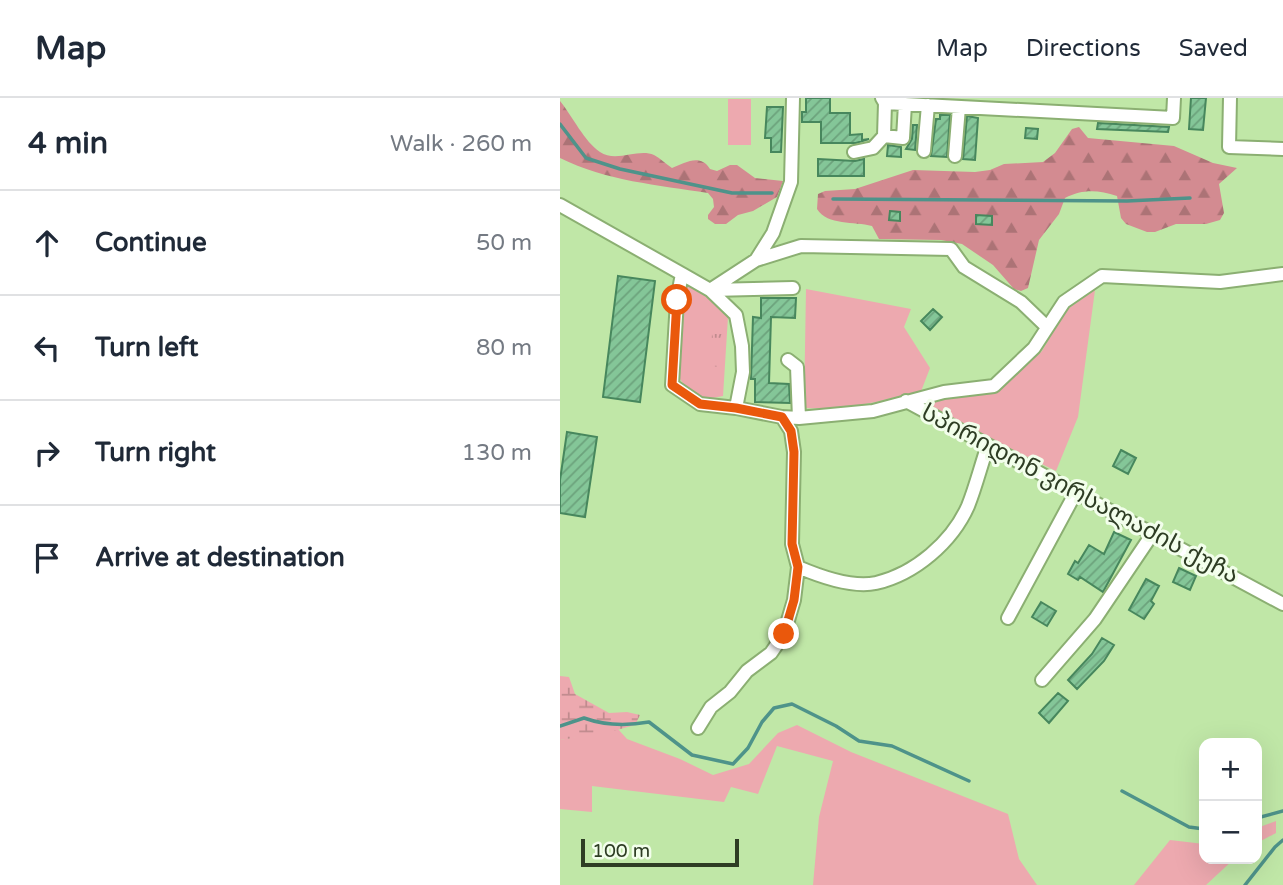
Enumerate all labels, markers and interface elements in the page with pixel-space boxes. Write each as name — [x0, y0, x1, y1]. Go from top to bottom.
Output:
text: Map — [35, 29, 106, 68]
text: Map — [936, 34, 988, 63]
text: Directions — [1026, 34, 1141, 63]
text: Saved — [1179, 34, 1248, 63]
text: 4 min — [28, 125, 108, 162]
text: Walk · 260 m — [390, 130, 532, 158]
icon: ahead — [28, 224, 66, 262]
text: Continue — [95, 227, 207, 258]
text: 50 m — [476, 229, 532, 257]
route start — [661, 284, 692, 315]
icon: left — [28, 329, 66, 367]
text: Turn left — [95, 332, 198, 363]
text: 80 m — [476, 334, 532, 362]
street label: სპირიდონ ვირსალაძის ქუჩა — [916, 398, 1244, 590]
icon: right — [28, 434, 66, 472]
text: Turn right — [95, 437, 216, 468]
text: 130 m — [462, 439, 532, 467]
icon: arrive — [28, 539, 66, 577]
text: Arrive at destination — [95, 542, 345, 573]
route end — [768, 618, 799, 649]
map controls — [1199, 738, 1262, 864]
button: + — [1199, 738, 1262, 801]
button: − — [1199, 801, 1262, 864]
scale bar — [581, 836, 738, 868]
text: 100 m — [592, 840, 650, 862]

